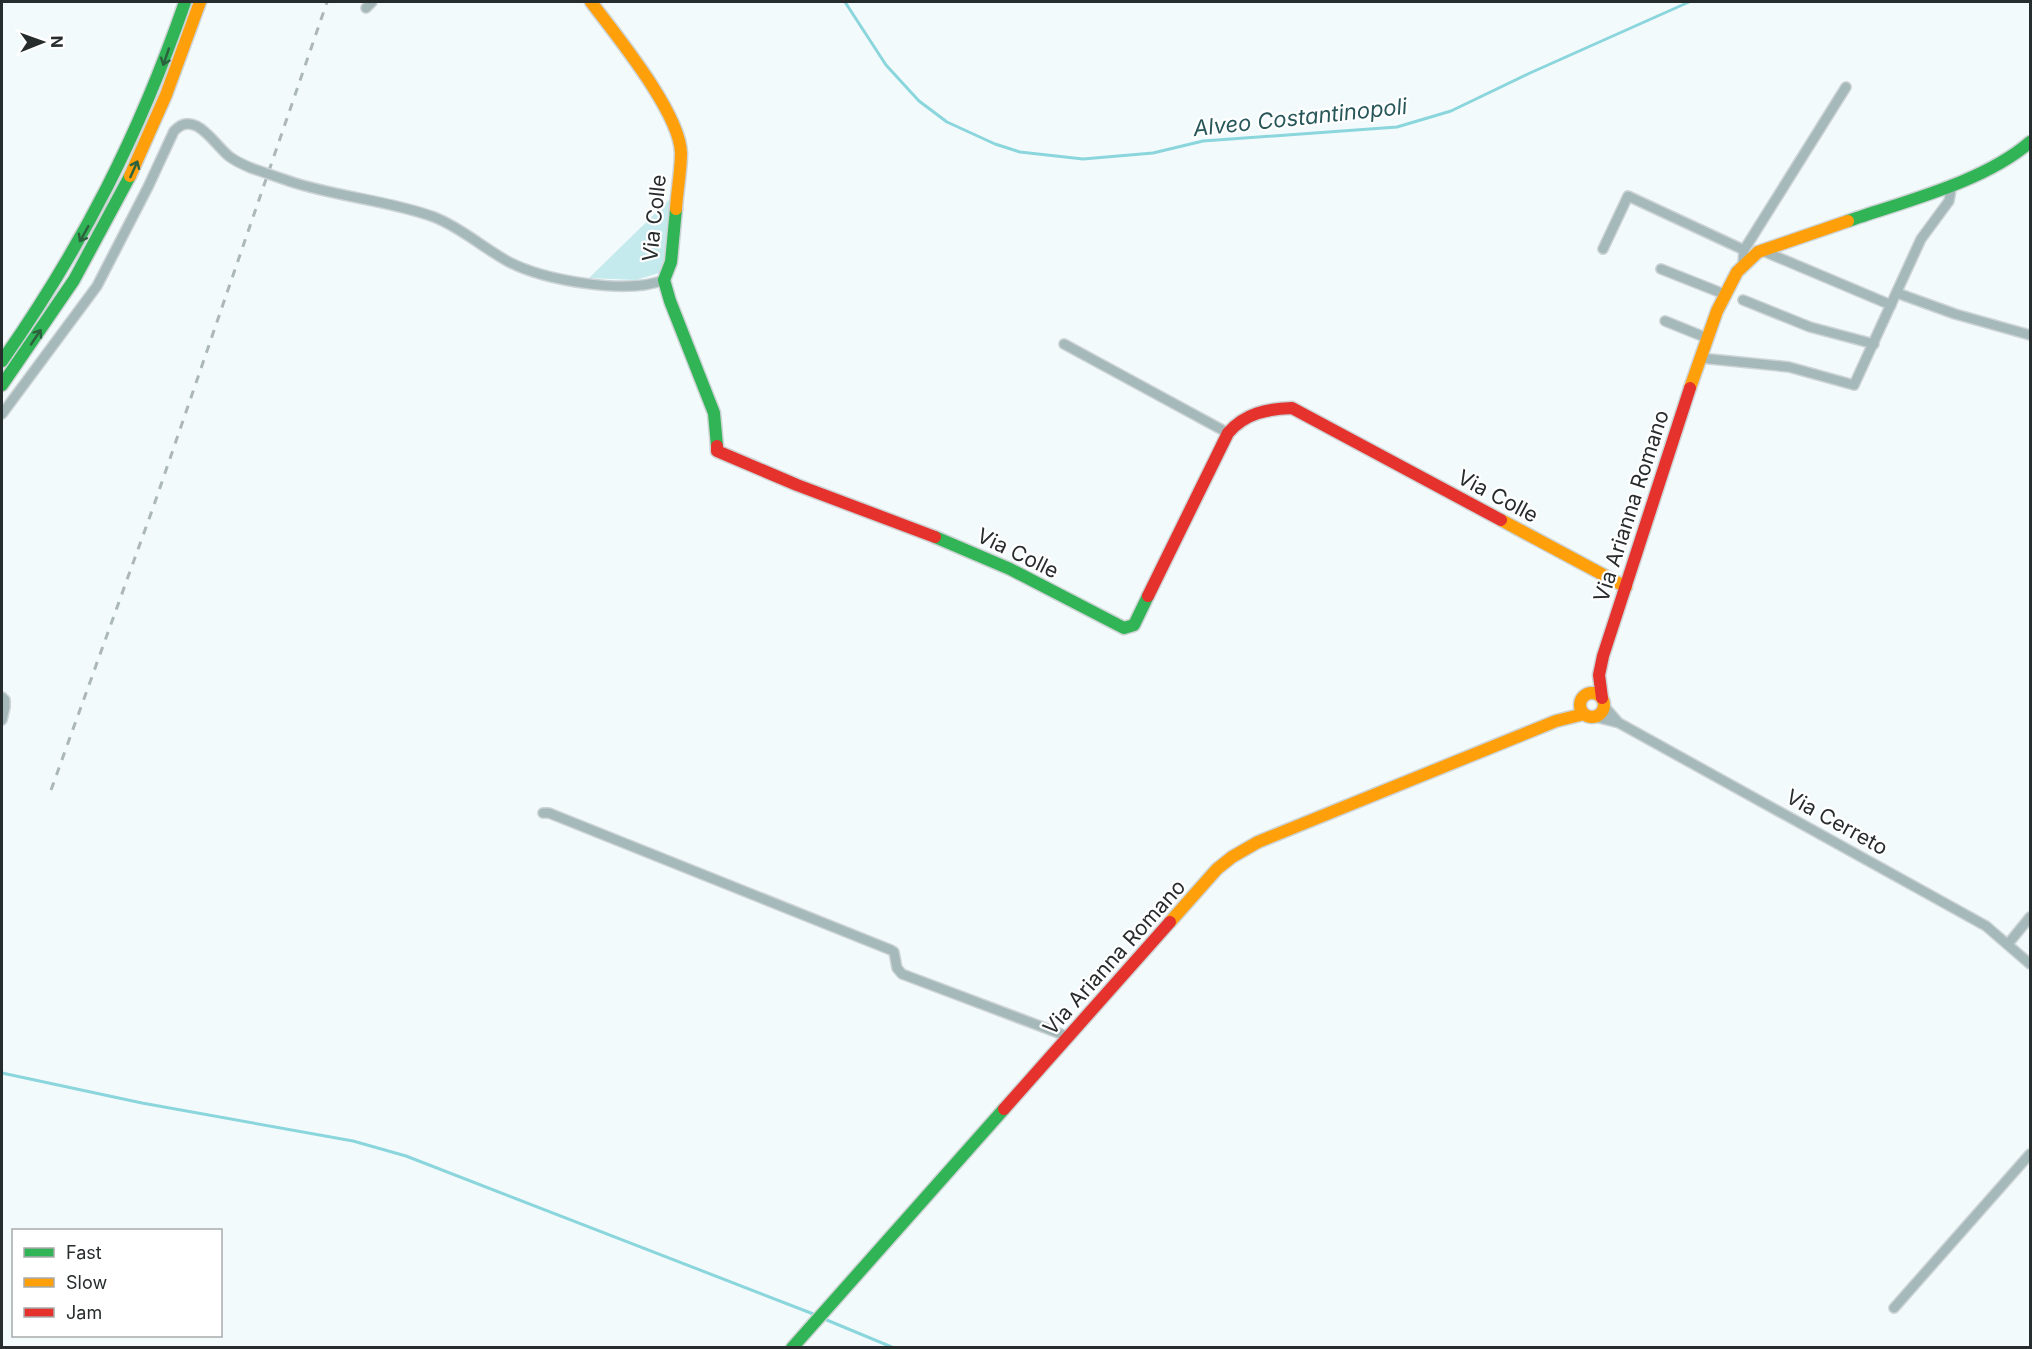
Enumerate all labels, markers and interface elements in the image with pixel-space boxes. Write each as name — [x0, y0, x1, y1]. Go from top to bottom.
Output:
north arrow — [12, 12, 72, 72]
text: N — [47, 35, 67, 48]
one-way arrow — [159, 47, 170, 66]
water label: Alveo Costantinopoli — [1191, 93, 1409, 141]
one-way arrow — [129, 161, 140, 179]
street label: Via Colle — [637, 173, 671, 263]
one-way arrow — [78, 224, 89, 242]
one-way arrow — [30, 330, 42, 346]
street label: Via Arianna Romano — [1588, 407, 1674, 605]
street label: Via Colle — [1453, 464, 1543, 528]
street label: Via Colle — [973, 523, 1063, 583]
street label: Via Cerreto — [1782, 784, 1892, 860]
street label: Via Arianna Romano — [1038, 874, 1190, 1040]
legend — [12, 1229, 222, 1337]
text: Fast — [66, 1242, 102, 1263]
text: Slow — [66, 1272, 107, 1293]
text: Jam — [66, 1302, 102, 1323]

